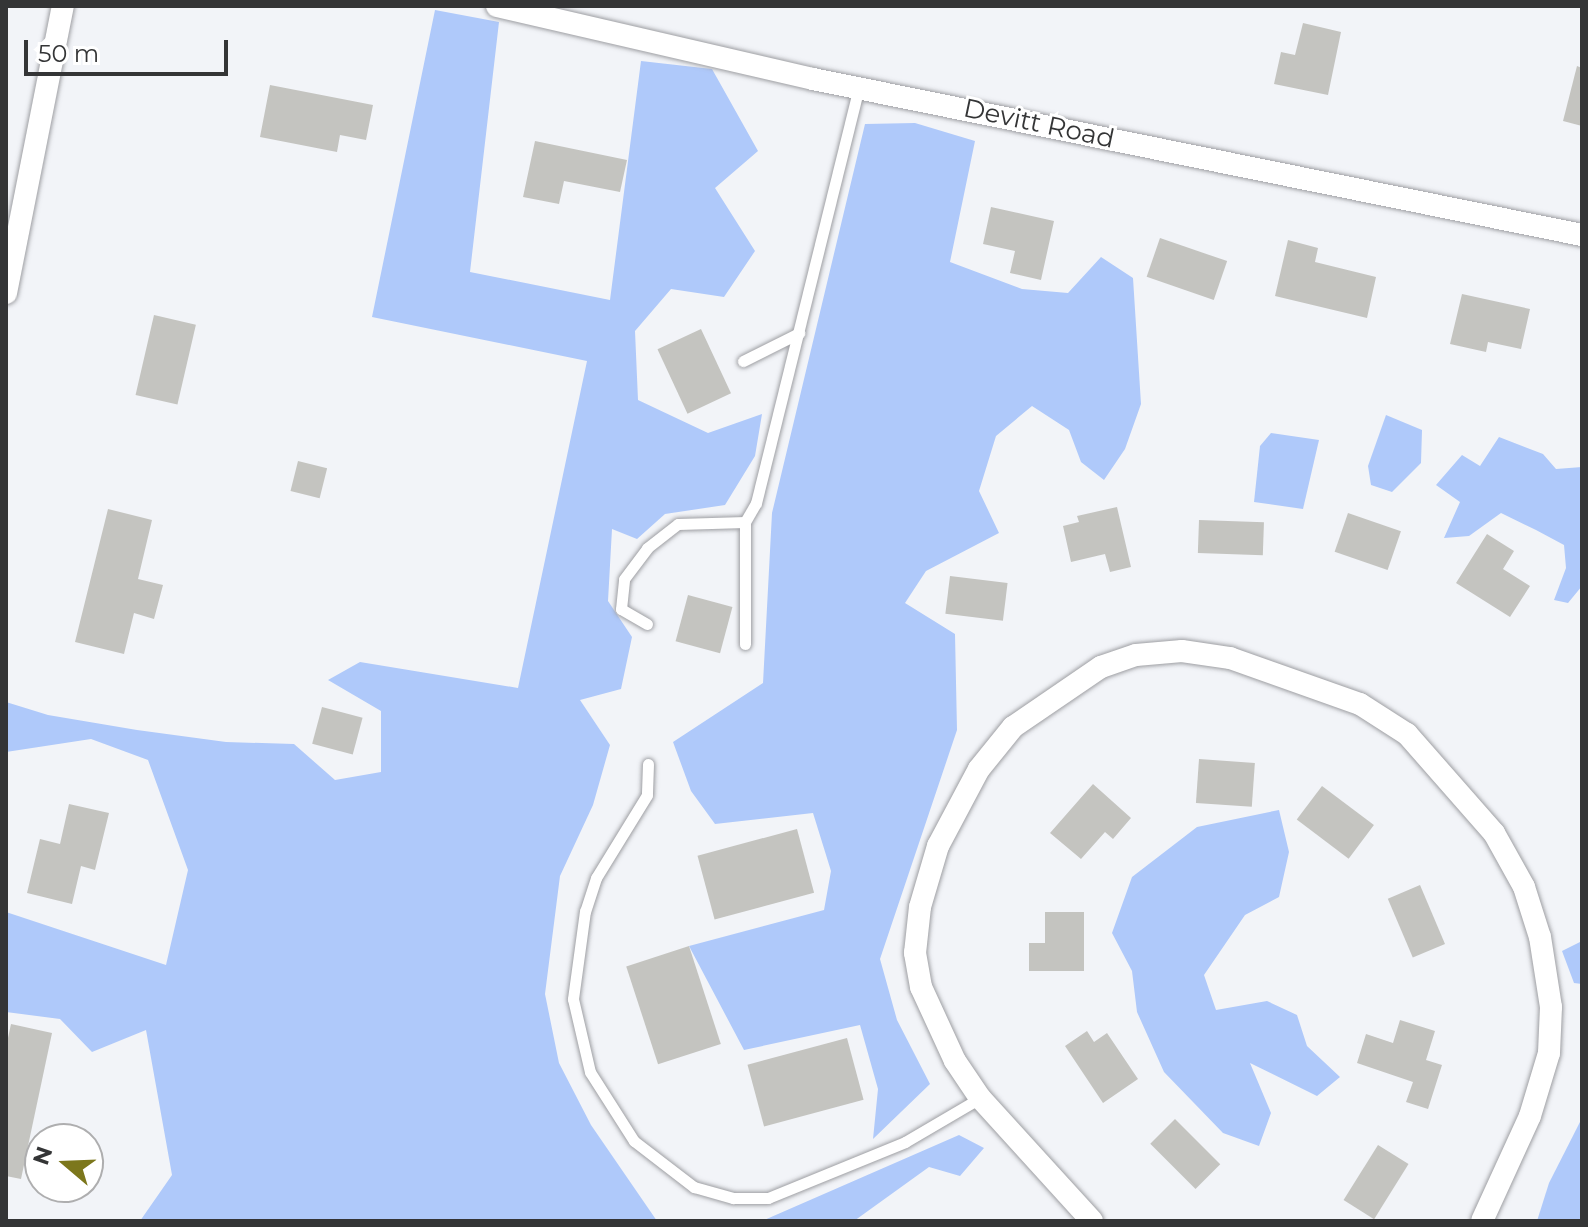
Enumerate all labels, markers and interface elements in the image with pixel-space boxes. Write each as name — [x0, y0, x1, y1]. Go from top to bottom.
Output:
scale bar — [28, 24, 232, 74]
text: 50 m — [38, 39, 99, 68]
street label: Devitt Road — [961, 93, 1117, 155]
north arrow — [24, 1123, 104, 1203]
text: N — [27, 1143, 58, 1168]

